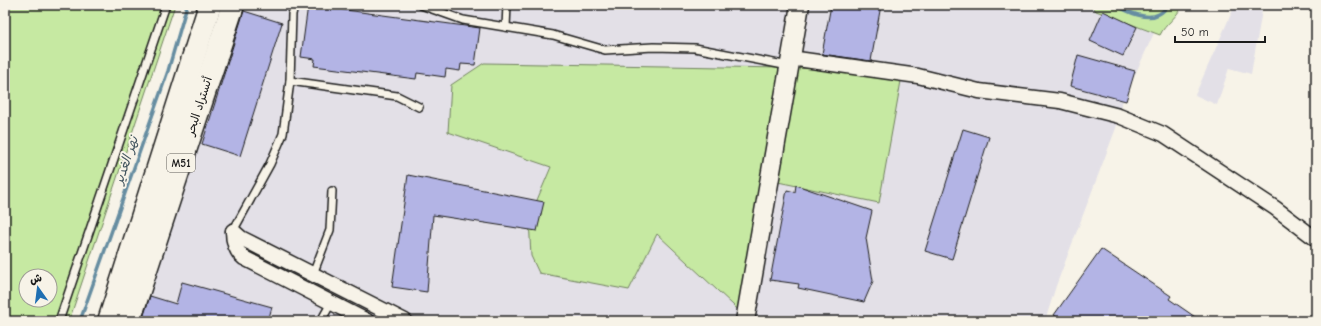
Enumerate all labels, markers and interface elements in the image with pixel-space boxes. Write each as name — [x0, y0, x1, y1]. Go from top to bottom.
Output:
scale bar — [1175, 18, 1265, 44]
text: 50 m — [1181, 25, 1209, 39]
street label: أتستراد البحر — [183, 75, 216, 138]
water label: نهر الغدير — [110, 133, 142, 188]
road number: M51 — [167, 154, 195, 172]
north arrow — [18, 268, 58, 308]
text: ش — [28, 271, 43, 287]

